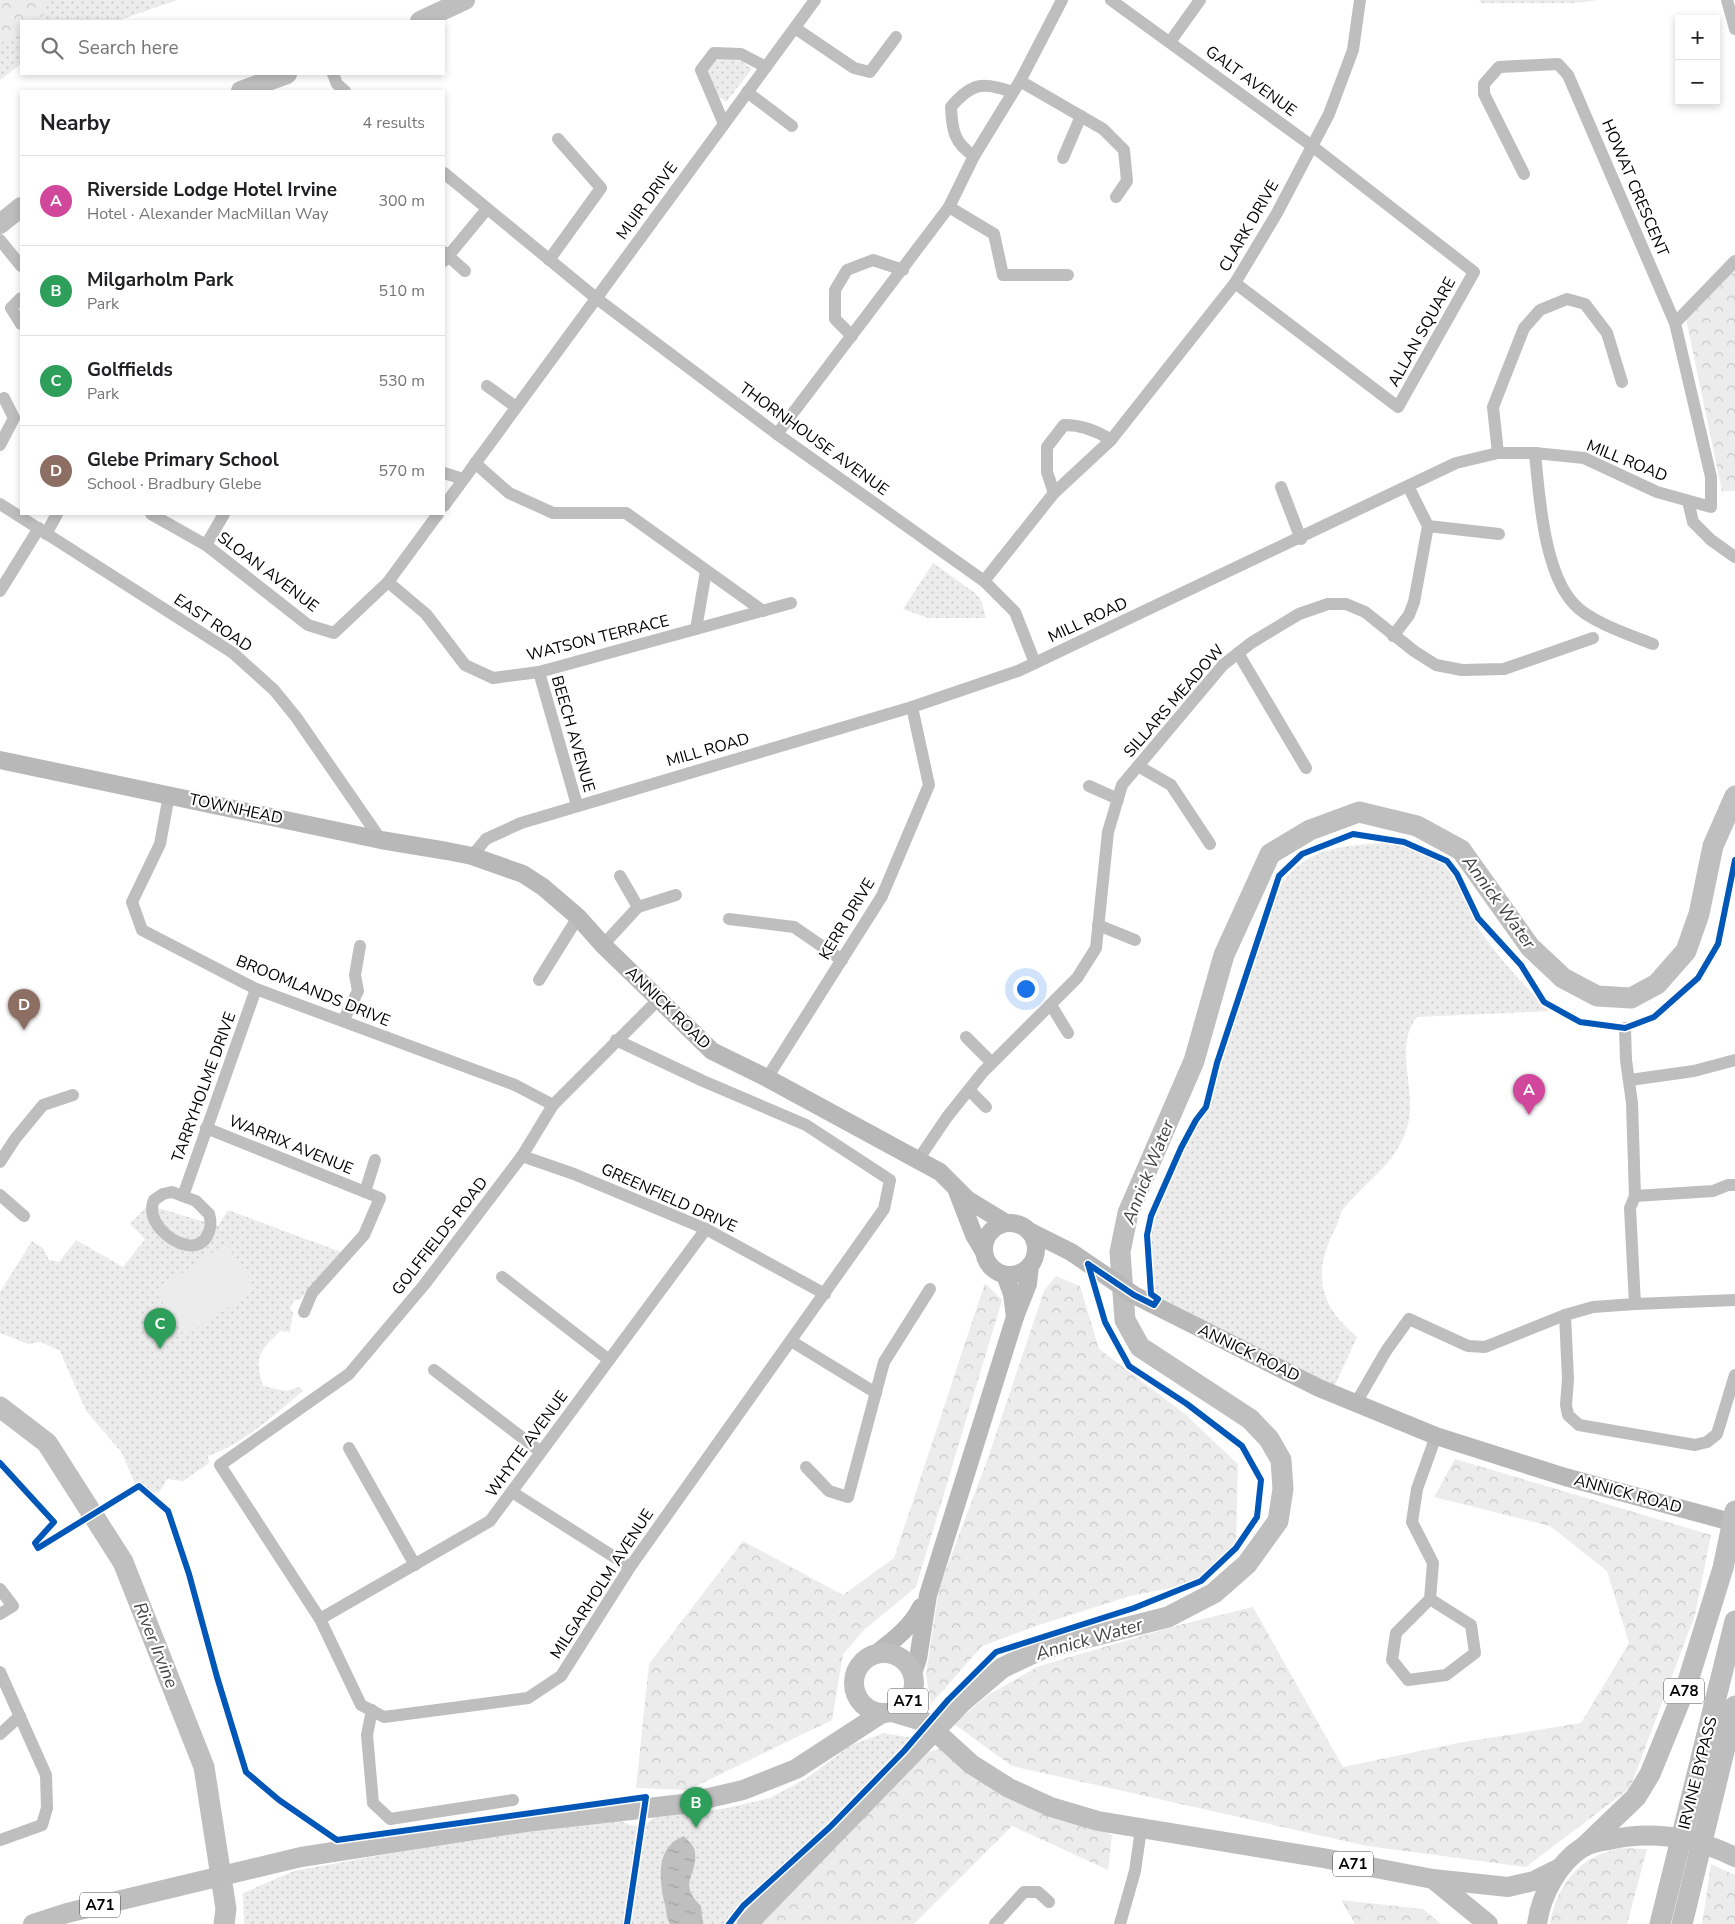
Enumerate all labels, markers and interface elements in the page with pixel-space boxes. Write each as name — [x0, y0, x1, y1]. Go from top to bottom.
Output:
map controls — [1675, 15, 1720, 105]
button: + — [1675, 15, 1720, 60]
search box — [20, 20, 445, 75]
icon: search — [38, 34, 66, 62]
text: Search here — [78, 35, 179, 61]
street label: GALT AVENUE — [1201, 40, 1301, 122]
button: − — [1675, 60, 1720, 105]
text: Nearby — [40, 109, 110, 137]
text: 4 results — [363, 112, 425, 134]
street label: HOWAT CRESCENT — [1596, 116, 1674, 260]
street label: MUIR DRIVE — [611, 158, 683, 244]
street label: CLARK DRIVE — [1214, 176, 1284, 276]
text: Riverside Lodge Hotel Irvine — [87, 177, 337, 203]
text: A — [50, 190, 62, 212]
text: 300 m — [378, 190, 425, 212]
text: Hotel · Alexander MacMillan Way — [87, 203, 328, 225]
text: Milgarholm Park — [87, 267, 234, 293]
street label: ALLAN SQUARE — [1383, 273, 1461, 391]
text: B — [50, 280, 62, 302]
text: 510 m — [378, 280, 425, 302]
text: Park — [87, 293, 119, 315]
text: Golffields — [87, 357, 173, 383]
text: C — [51, 370, 61, 392]
text: 530 m — [378, 370, 425, 392]
street label: THORNHOUSE AVENUE — [735, 377, 893, 501]
text: Park — [87, 383, 119, 405]
street label: MILL ROAD — [1583, 435, 1671, 487]
text: Glebe Primary School — [87, 447, 279, 473]
text: D — [50, 460, 62, 482]
text: 570 m — [378, 460, 425, 482]
text: School · Bradbury Glebe — [87, 473, 261, 495]
street label: SLOAN AVENUE — [213, 527, 323, 617]
street label: EAST ROAD — [169, 589, 257, 657]
street label: MILL ROAD — [1045, 592, 1131, 648]
street label: WATSON TERRACE — [524, 610, 672, 666]
street label: SILLARS MEADOW — [1119, 639, 1230, 762]
street label: BEECH AVENUE — [546, 673, 600, 795]
street label: MILL ROAD — [664, 728, 752, 772]
street label: TOWNHEAD — [187, 788, 285, 830]
water label: Annick Water — [1456, 850, 1541, 954]
street label: KERR DRIVE — [814, 874, 880, 964]
street label: BROOMLANDS DRIVE — [233, 950, 393, 1032]
street label: ANNICK ROAD — [621, 962, 715, 1054]
your location — [1013, 976, 1039, 1002]
pin: D — [8, 989, 40, 1030]
street label: TARRYHOLME DRIVE — [167, 1009, 241, 1165]
pin: A — [1513, 1074, 1545, 1115]
street label: WARRIX AVENUE — [226, 1110, 356, 1180]
water label: Annick Water — [1116, 1116, 1180, 1229]
street label: GREENFIELD DRIVE — [598, 1158, 740, 1238]
street label: GOLFFIELDS ROAD — [387, 1172, 493, 1300]
pin: C — [144, 1308, 176, 1349]
street label: ANNICK ROAD — [1194, 1319, 1304, 1387]
street label: WHYTE AVENUE — [481, 1386, 573, 1502]
street label: ANNICK ROAD — [1572, 1469, 1684, 1519]
street label: MILGARHOLM AVENUE — [545, 1505, 659, 1663]
water label: River Irvine — [128, 1598, 184, 1692]
water label: Annick Water — [1032, 1612, 1146, 1666]
road number: A78 — [1664, 1678, 1704, 1704]
road number: A71 — [888, 1688, 928, 1714]
street label: IRVINE BYPASS — [1673, 1714, 1723, 1832]
pin: B — [680, 1787, 712, 1828]
road number: A71 — [1333, 1852, 1373, 1876]
road number: A71 — [80, 1892, 120, 1918]

